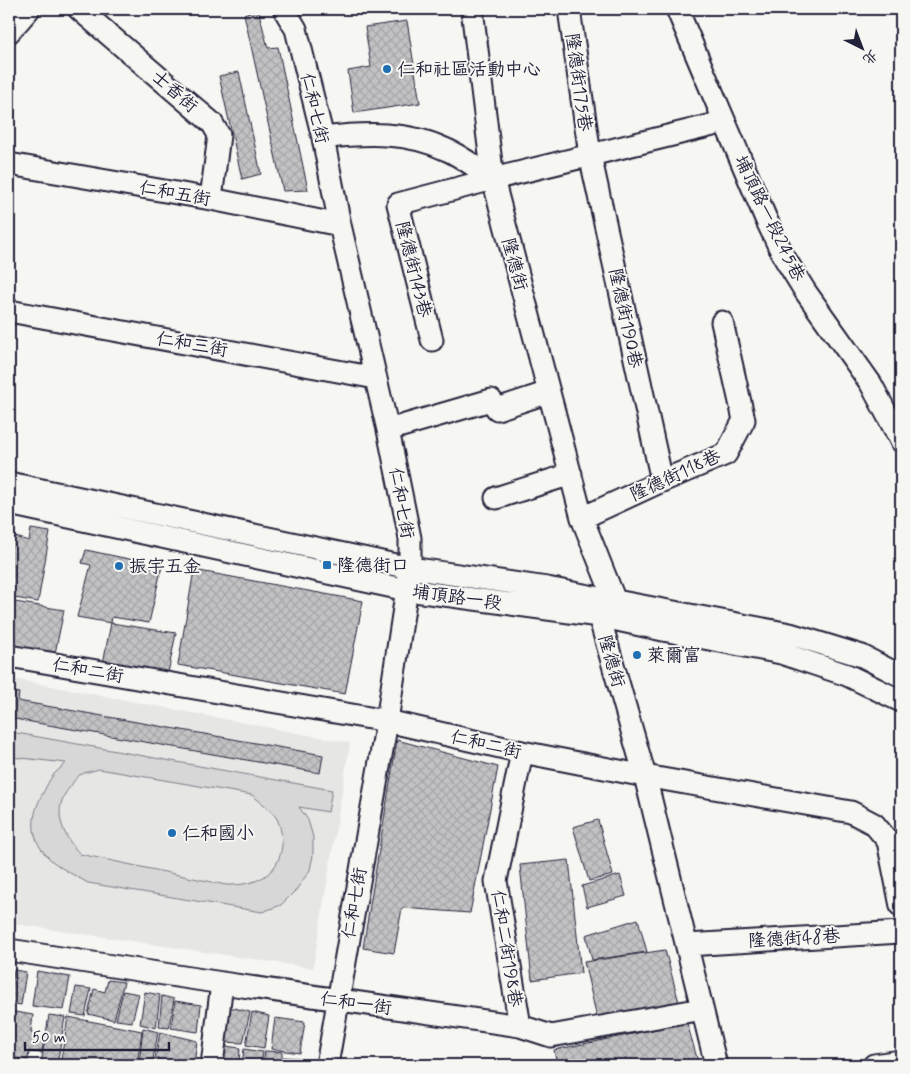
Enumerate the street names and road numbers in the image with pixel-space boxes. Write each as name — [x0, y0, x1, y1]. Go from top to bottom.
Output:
street label: 隆德街175巷 — [559, 31, 597, 133]
street label: 士香街 — [146, 65, 203, 119]
street label: 仁和七街 — [294, 70, 334, 146]
street label: 埔頂路一段245巷 — [728, 151, 810, 286]
street label: 仁和五街 — [137, 176, 212, 212]
street label: 隆德街143巷 — [389, 219, 437, 320]
street label: 隆德街 — [495, 235, 533, 293]
street label: 隆德街190巷 — [603, 266, 647, 370]
street label: 仁和三街 — [154, 327, 229, 363]
street label: 隆德街118巷 — [626, 444, 725, 507]
street label: 仁和七街 — [383, 466, 419, 541]
street label: 埔頂路一段 — [411, 580, 503, 616]
street label: 隆德街 — [592, 632, 630, 691]
street label: 仁和二街 — [50, 653, 125, 689]
street label: 仁和二街 — [448, 725, 524, 765]
street label: 仁和七街 — [337, 866, 373, 941]
street label: 仁和二街198巷 — [485, 888, 527, 1009]
street label: 隆德街48巷 — [747, 925, 841, 953]
street label: 仁和一街 — [319, 987, 393, 1021]

